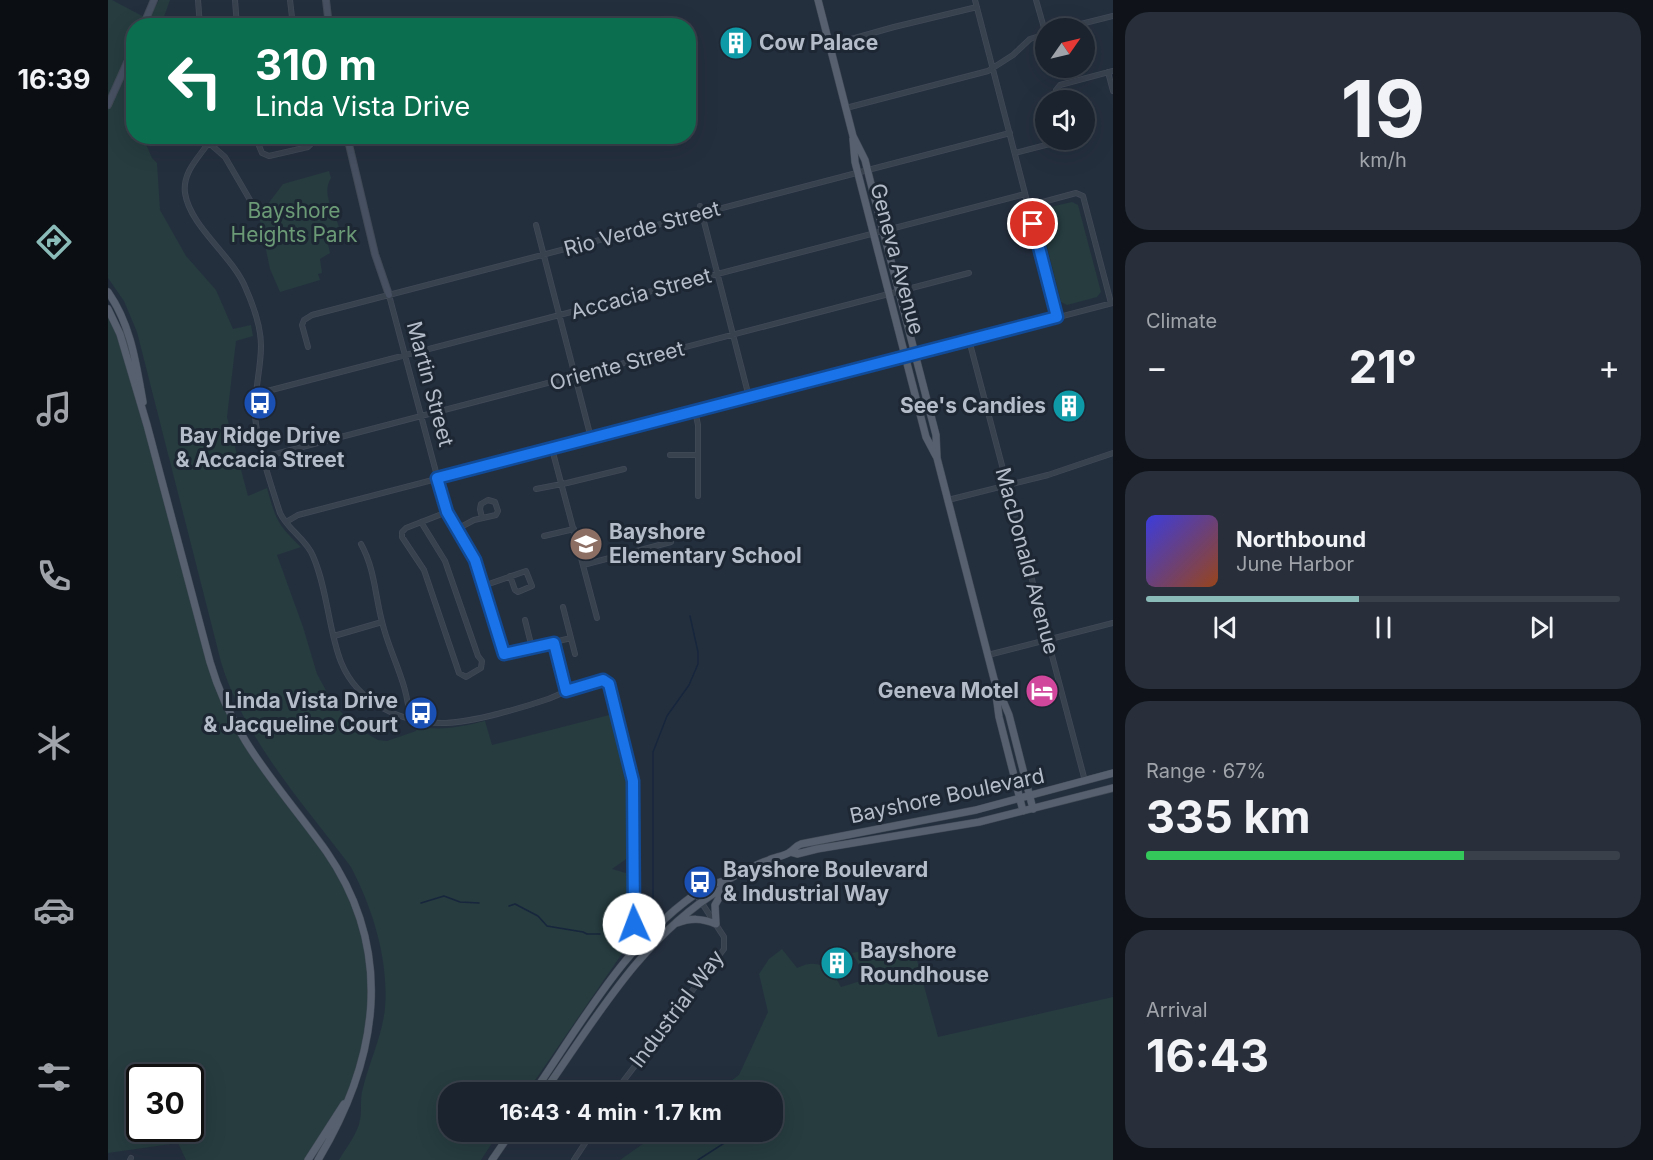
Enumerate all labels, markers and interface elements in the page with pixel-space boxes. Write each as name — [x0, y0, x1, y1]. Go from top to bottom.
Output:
north arrow — [1035, 18, 1095, 78]
map controls — [1035, 18, 1095, 150]
building icon: Cow Palace — [718, 25, 754, 61]
place label: Cow Palace — [759, 30, 878, 55]
text: 310 m — [255, 39, 377, 90]
icon: left — [156, 42, 234, 120]
text: 19 — [1341, 61, 1425, 156]
text: 16:39 — [17, 63, 91, 96]
text: Linda Vista Drive — [255, 90, 470, 123]
button: sound — [1035, 90, 1095, 150]
text: km/h — [1359, 148, 1407, 172]
street label: Geneva Avenue — [865, 181, 930, 337]
street label: Rio Verde Street — [561, 196, 723, 261]
park label: Bayshore Heights Park — [231, 198, 358, 247]
pin — [1007, 198, 1058, 249]
icon: arrive — [1016, 207, 1049, 240]
icon: directions — [33, 221, 75, 263]
street label: Accacia Street — [568, 263, 714, 324]
text: Climate — [1146, 309, 1217, 333]
street label: Martin Street — [402, 319, 459, 449]
street label: Oriente Street — [547, 336, 687, 395]
text: 21° — [1349, 339, 1417, 394]
text: − — [1146, 347, 1168, 387]
text: + — [1598, 347, 1620, 387]
bus stop icon: Bay Ridge Drive & Accacia Street — [242, 385, 278, 421]
icon: music — [33, 388, 75, 430]
building icon: See's Candies — [1051, 388, 1087, 424]
place label: See's Candies — [900, 393, 1046, 418]
place label: Bay Ridge Drive & Accacia Street — [176, 423, 345, 472]
street label: MacDonald Avenue — [991, 465, 1064, 657]
place label: Bayshore Elementary School — [609, 519, 802, 568]
school or university icon: Bayshore Elementary School — [568, 526, 604, 562]
text: Northbound — [1236, 526, 1366, 552]
text: June Harbor — [1236, 552, 1354, 576]
icon: phone — [33, 555, 75, 597]
icon: previous — [1209, 611, 1242, 644]
icon: pause — [1367, 611, 1400, 644]
icon: next — [1525, 611, 1558, 644]
hotel icon: Geneva Motel — [1024, 673, 1060, 709]
place label: Geneva Motel — [878, 678, 1019, 703]
place label: Linda Vista Drive & Jacqueline Court — [203, 688, 398, 737]
bus stop icon: Linda Vista Drive & Jacqueline Court — [403, 695, 439, 731]
icon: climate — [33, 722, 75, 764]
text: Range · 67% — [1146, 759, 1266, 783]
street label: Bayshore Boulevard — [847, 763, 1047, 828]
text: 335 km — [1146, 789, 1311, 844]
place label: Bayshore Boulevard & Industrial Way — [723, 857, 928, 906]
bus stop icon: Bayshore Boulevard & Industrial Way — [682, 864, 718, 900]
icon: car — [33, 889, 75, 931]
position arrow — [602, 892, 666, 956]
place label: Bayshore Roundhouse — [860, 938, 989, 987]
street label: Industrial Way — [624, 945, 729, 1072]
building icon: Bayshore Roundhouse — [819, 945, 855, 981]
text: Arrival — [1146, 998, 1208, 1022]
text: 16:43 — [1146, 1028, 1269, 1083]
icon: filters — [33, 1056, 75, 1098]
speed limit sign: 30 — [126, 1064, 204, 1142]
text: 16:43 · 4 min · 1.7 km — [499, 1099, 722, 1125]

